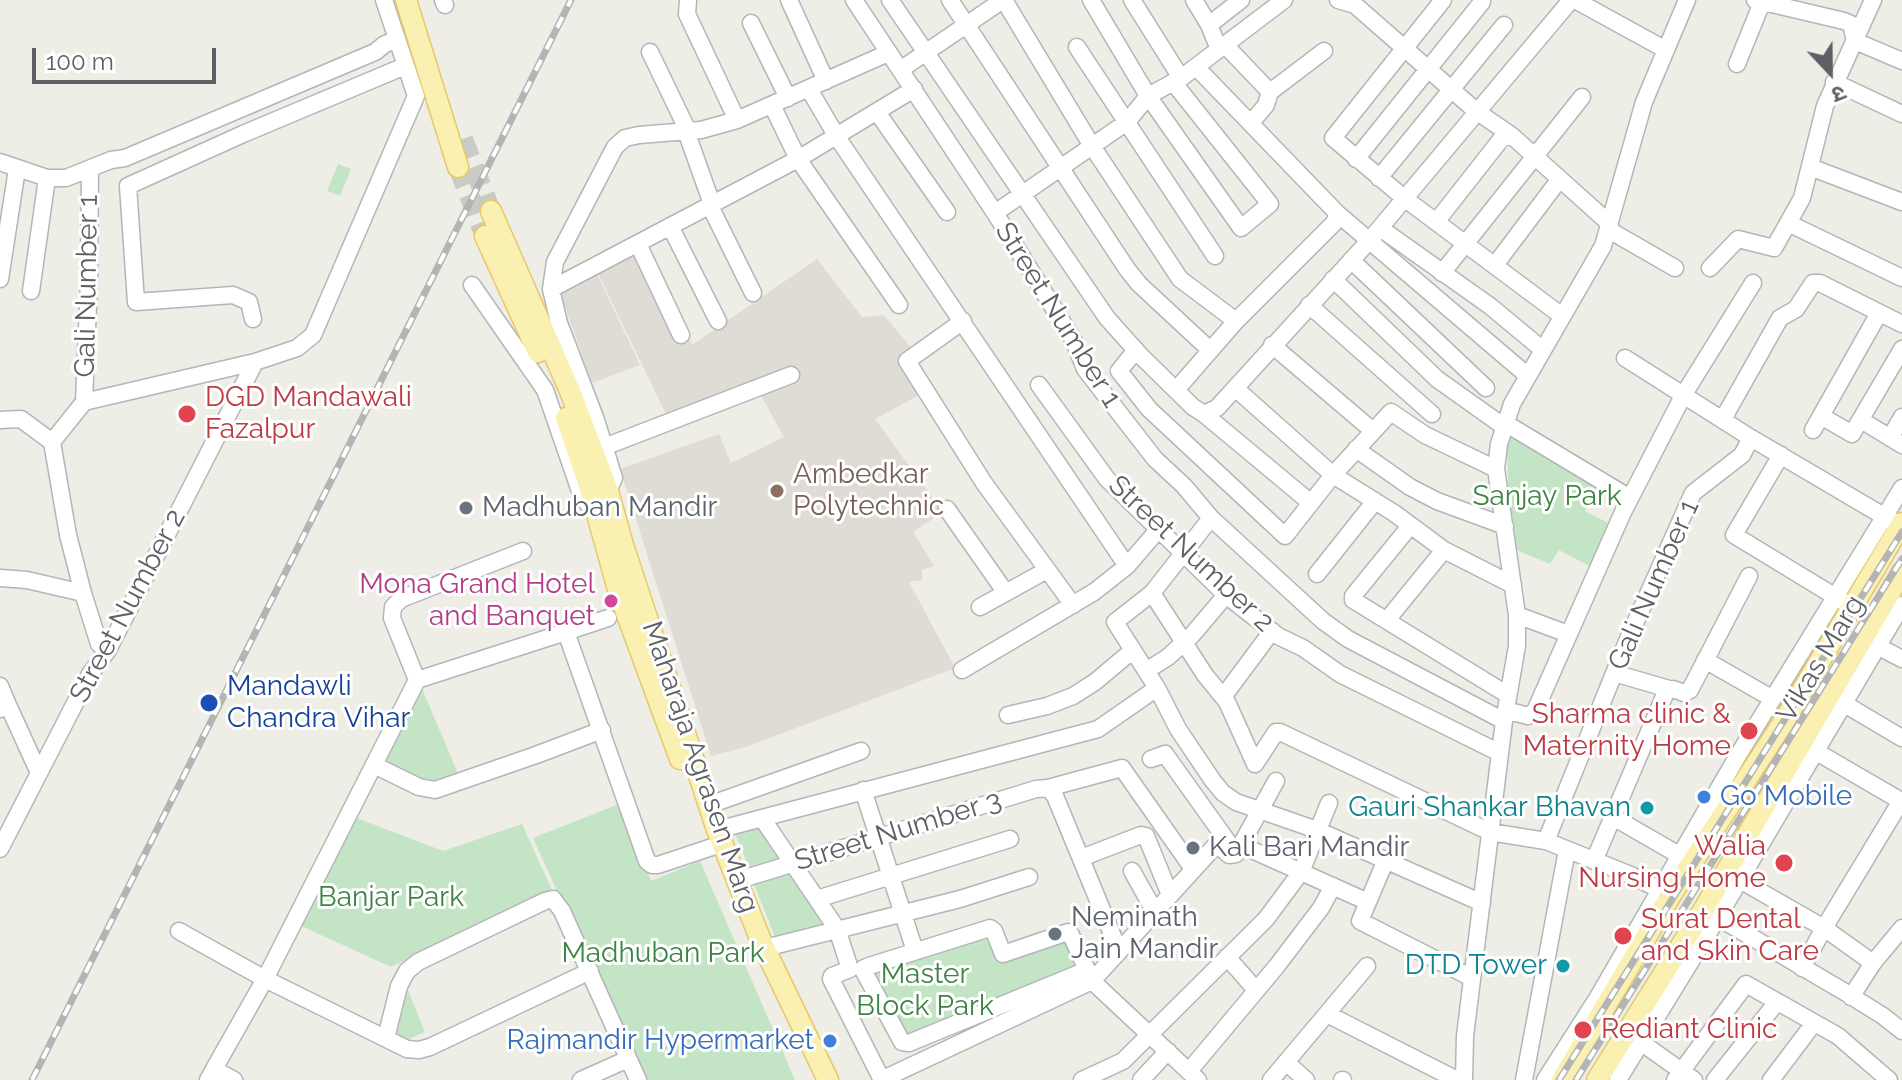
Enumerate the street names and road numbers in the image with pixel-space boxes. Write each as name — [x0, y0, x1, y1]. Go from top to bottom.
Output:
street label: Gali Number 1 — [69, 194, 105, 378]
street label: Street Number 1 — [988, 216, 1128, 414]
street label: Street Number 2 — [1101, 469, 1281, 639]
street label: Gali Number 1 — [1601, 495, 1707, 675]
street label: Street Number 2 — [63, 504, 193, 708]
street label: Vikas Marg — [1770, 589, 1872, 729]
street label: Maharaja Agrasen Marg — [634, 617, 766, 917]
street label: Street Number 3 — [791, 784, 1005, 878]

